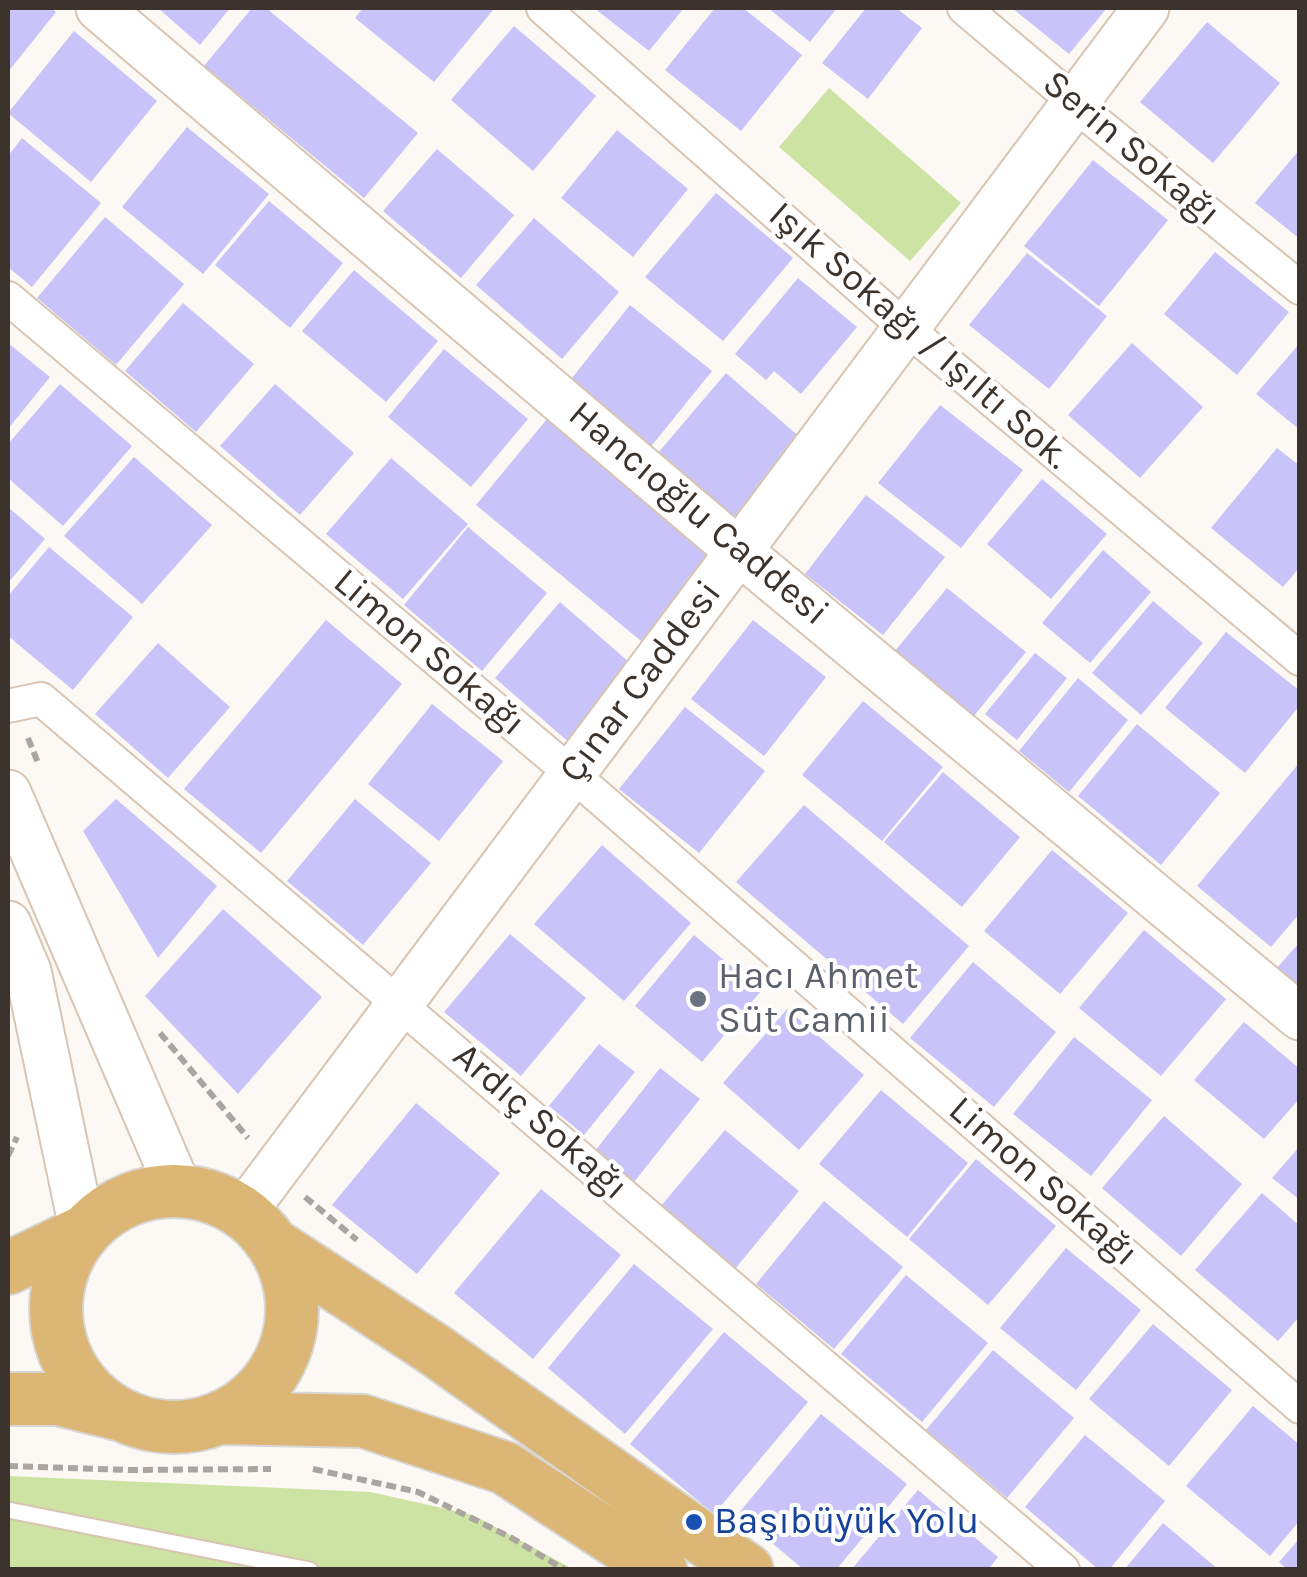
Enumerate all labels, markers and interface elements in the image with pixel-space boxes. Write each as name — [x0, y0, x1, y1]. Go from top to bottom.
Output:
street label: Serin Sokağı — [1033, 61, 1229, 237]
street label: Işık Sokağı / Işıltı Sok. — [759, 193, 1079, 479]
street label: Hancıoğlu Caddesi — [559, 392, 837, 636]
street label: Limon Sokağı — [324, 560, 534, 746]
street label: Çınar Caddesi — [550, 572, 732, 792]
place label: Hacı Ahmet Süt Camii — [718, 954, 918, 1044]
marker: Hacı Ahmet Süt Camii — [687, 988, 709, 1010]
street label: Ardıç Sokağı — [443, 1034, 637, 1210]
street label: Limon Sokağı — [939, 1087, 1147, 1277]
place label: Başıbüyük Yolu — [714, 1499, 979, 1545]
marker: Başıbüyük Yolu — [683, 1511, 705, 1533]

